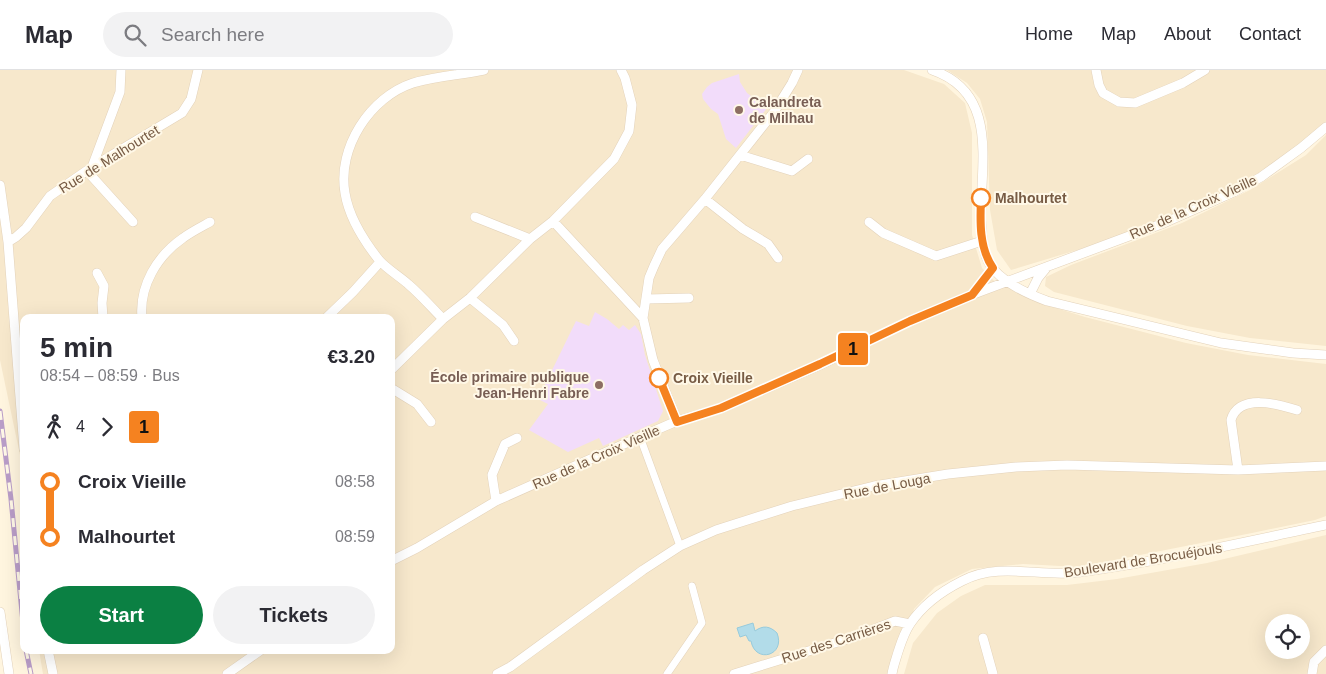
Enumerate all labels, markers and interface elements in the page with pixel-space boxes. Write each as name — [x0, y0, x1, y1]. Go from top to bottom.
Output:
search box — [103, 12, 453, 57]
text: Map — [25, 21, 73, 48]
icon: search — [121, 21, 149, 49]
text: Search here — [161, 24, 265, 45]
text: Home — [1025, 24, 1073, 44]
text: Map — [1101, 24, 1136, 44]
text: About — [1164, 24, 1211, 44]
text: Contact — [1239, 24, 1301, 44]
place label: Calandreta de Milhau — [749, 94, 822, 126]
marker: Calandreta de Milhau — [733, 104, 745, 116]
street label: Rue de Malhourtet — [56, 122, 162, 196]
street label: Rue de la Croix Vieille — [1127, 172, 1259, 242]
marker: Malhourtet — [971, 188, 991, 208]
place label: Malhourtet — [995, 190, 1067, 206]
text: 5 min — [40, 332, 113, 363]
line badge: 1 — [837, 333, 869, 365]
text: 1 — [848, 339, 858, 359]
text: €3.20 — [327, 346, 375, 367]
text: 08:54 – 08:59 · Bus — [40, 367, 180, 384]
marker: Croix Vieille — [649, 368, 669, 388]
place label: École primaire publique Jean-Henri Fabre — [430, 369, 589, 401]
place label: Croix Vieille — [673, 370, 753, 386]
marker: École primaire publique Jean-Henri Fabre — [593, 379, 605, 391]
icon: walk — [40, 413, 68, 441]
icon: forward — [93, 413, 121, 441]
text: 1 — [139, 417, 149, 437]
text: 4 — [76, 418, 85, 435]
street label: Rue de la Croix Vieille — [530, 422, 662, 492]
street label: Rue de Louga — [842, 470, 932, 502]
text: Croix Vieille — [78, 471, 186, 492]
text: 08:58 — [335, 473, 375, 490]
text: Malhourtet — [78, 526, 175, 547]
text: 08:59 — [335, 528, 375, 545]
street label: Boulevard de Brocuéjouls — [1063, 540, 1223, 580]
button: Start — [40, 586, 203, 644]
button: Tickets — [213, 586, 375, 644]
map controls — [1265, 614, 1310, 659]
button: locate — [1265, 614, 1310, 659]
street label: Rue des Carrières — [780, 616, 892, 666]

